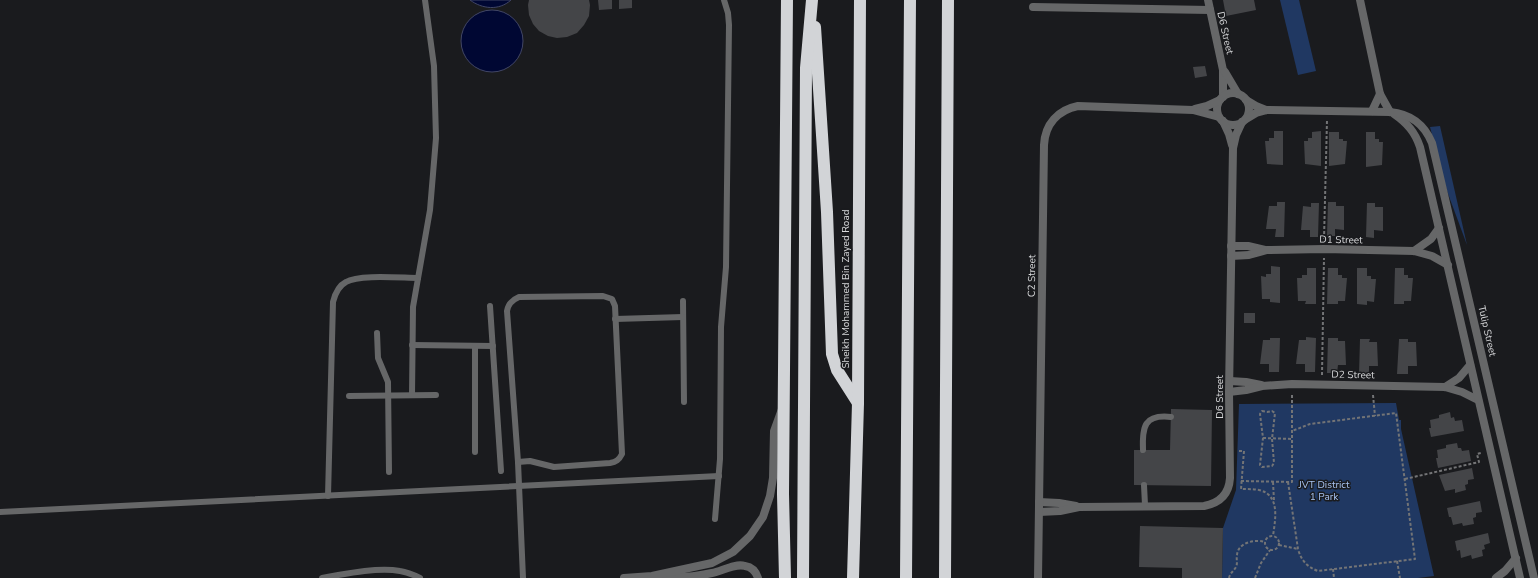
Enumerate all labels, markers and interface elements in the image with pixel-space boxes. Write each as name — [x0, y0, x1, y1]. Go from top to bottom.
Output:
street label: D6 Street — [1213, 10, 1237, 56]
street label: Sheikh Mohammed Bin Zayed Road — [839, 209, 853, 369]
street label: D1 Street — [1319, 233, 1363, 247]
street label: C2 Street — [1025, 254, 1039, 297]
street label: Tulip Street — [1474, 304, 1500, 358]
street label: D2 Street — [1331, 368, 1375, 382]
street label: D6 Street — [1213, 375, 1227, 419]
park label: JVT District 1 Park — [1298, 478, 1350, 504]

